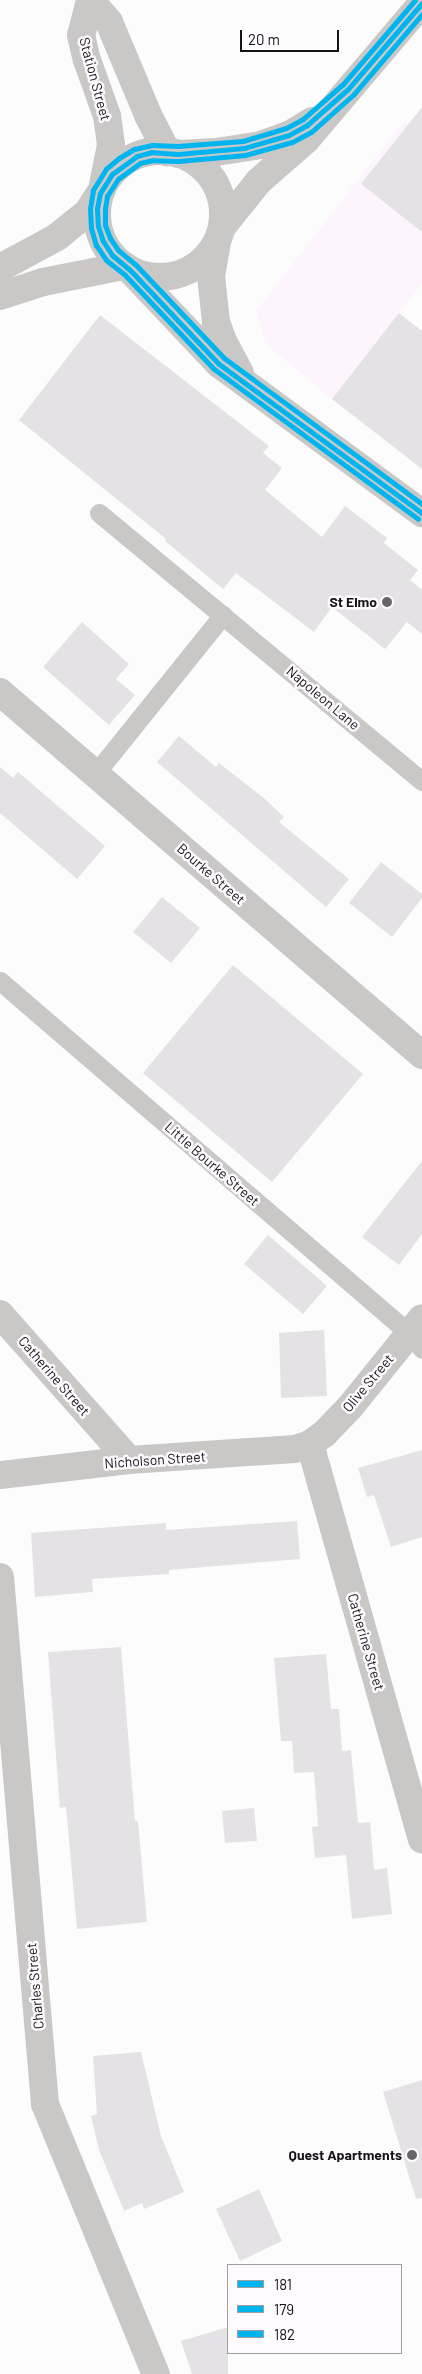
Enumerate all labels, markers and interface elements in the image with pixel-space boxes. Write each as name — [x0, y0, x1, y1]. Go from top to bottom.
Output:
scale bar — [242, 20, 341, 52]
text: 20 m — [248, 30, 280, 48]
street label: Station Street — [76, 36, 114, 122]
place label: St Elmo — [330, 594, 377, 610]
marker: St Elmo — [381, 596, 393, 608]
street label: Napoleon Lane — [283, 662, 363, 734]
street label: Bourke Street — [174, 840, 248, 908]
street label: Little Bourke Street — [161, 1118, 263, 1210]
street label: Catherine Street — [15, 1333, 93, 1419]
street label: Olive Street — [339, 1351, 397, 1415]
street label: Nicholson Street — [104, 1448, 206, 1472]
street label: Catherine Street — [344, 1592, 388, 1692]
street label: Charles Street — [23, 1942, 47, 2030]
place label: Quest Apartments — [289, 2147, 402, 2163]
marker: Quest Apartments — [406, 2149, 418, 2161]
legend — [227, 2264, 402, 2354]
text: 181 — [274, 2275, 292, 2293]
text: 179 — [274, 2300, 294, 2318]
text: 182 — [274, 2325, 295, 2343]

